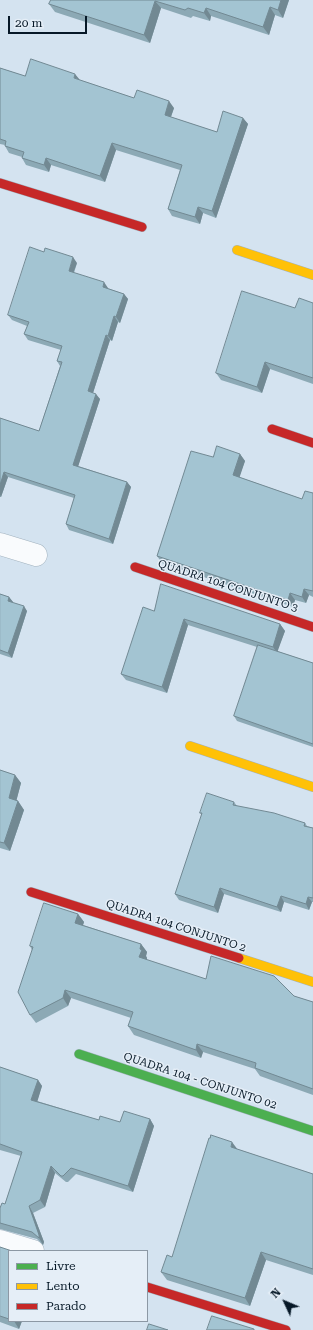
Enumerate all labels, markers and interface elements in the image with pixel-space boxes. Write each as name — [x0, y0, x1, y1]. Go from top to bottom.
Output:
scale bar — [10, 8, 89, 34]
text: 20 m — [15, 16, 42, 30]
street label: QUADRA 104 CONJUNTO 3 — [156, 557, 300, 615]
street label: QUADRA 104 CONJUNTO 2 — [104, 897, 248, 955]
street label: QUADRA 104 - CONJUNTO 02 — [122, 1050, 278, 1112]
legend — [8, 1250, 148, 1322]
text: Livre — [46, 1259, 76, 1273]
text: Lento — [46, 1279, 80, 1293]
north arrow — [265, 1282, 305, 1322]
text: N — [268, 1286, 284, 1301]
text: Parado — [46, 1299, 86, 1313]

